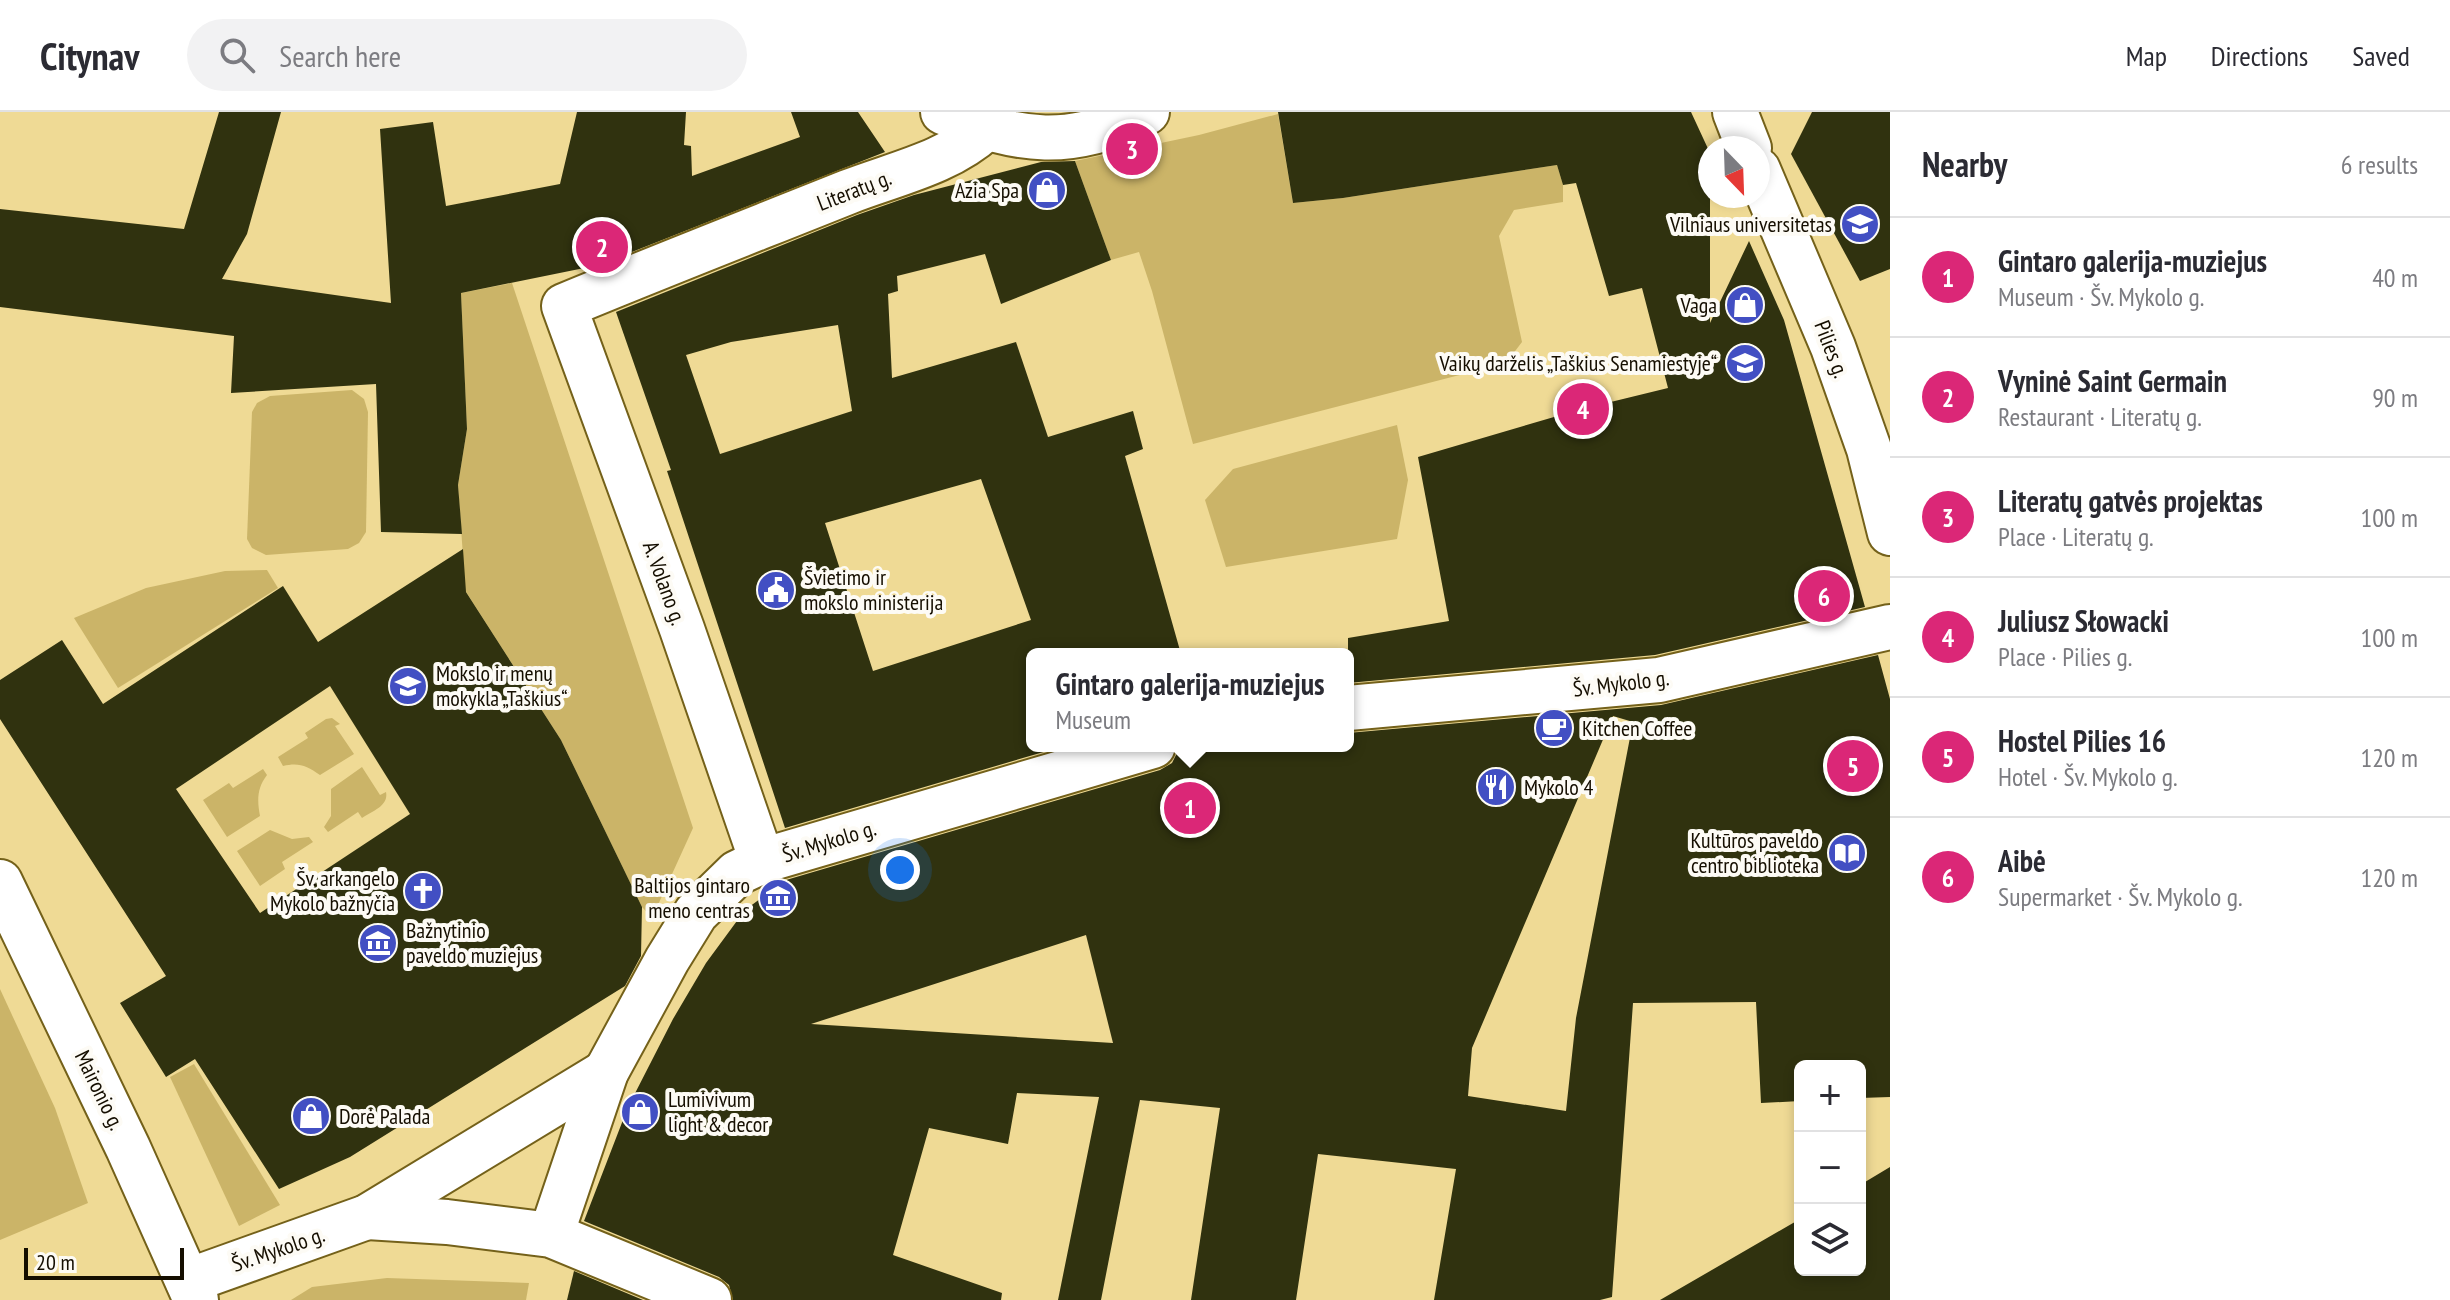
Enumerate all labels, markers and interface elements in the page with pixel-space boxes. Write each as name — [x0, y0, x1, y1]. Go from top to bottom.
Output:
search box — [187, 19, 747, 91]
text: Citynav — [40, 31, 139, 80]
icon: search — [215, 33, 259, 77]
text: Search here — [279, 36, 401, 75]
text: Map — [2126, 37, 2167, 74]
text: Directions — [2211, 37, 2308, 74]
text: Saved — [2352, 37, 2410, 74]
pin: 3 — [1106, 119, 1158, 179]
north arrow — [1698, 136, 1770, 208]
text: Nearby — [1922, 142, 2007, 186]
text: 6 results — [2341, 148, 2418, 181]
street label: Literatų g. — [813, 163, 895, 217]
shop icon: Azia Spa — [1026, 169, 1068, 211]
place label: Azia Spa — [955, 176, 1019, 204]
school or university icon: Vilniaus universitetas — [1839, 203, 1881, 245]
place label: Vilniaus universitetas — [1669, 210, 1832, 238]
pin: 2 — [576, 217, 628, 277]
text: Gintaro galerija-muziejus — [1998, 241, 2267, 280]
text: 1 — [1942, 261, 1954, 294]
text: 40 m — [2372, 261, 2418, 294]
text: Museum · Šv. Mykolo g. — [1998, 280, 2204, 313]
shop icon: Vaga — [1724, 284, 1766, 326]
place label: Vaga — [1680, 291, 1717, 319]
street label: Pilies g. — [1808, 316, 1856, 382]
school or university icon: Vaikų darželis „Taškius Senamiestyje“ — [1724, 342, 1766, 384]
place label: Vaikų darželis „Taškius Senamiestyje“ — [1439, 349, 1717, 377]
text: Vyninė Saint Germain — [1998, 361, 2227, 400]
pin: 4 — [1557, 379, 1609, 439]
text: 2 — [1942, 381, 1954, 414]
text: 90 m — [2372, 381, 2418, 414]
text: Restaurant · Literatų g. — [1998, 400, 2202, 433]
text: Literatų gatvės projektas — [1998, 481, 2263, 520]
text: 3 — [1942, 501, 1954, 534]
text: 100 m — [2360, 501, 2418, 534]
text: Place · Literatų g. — [1998, 520, 2154, 553]
street label: A. Volano g. — [637, 537, 693, 629]
place label: Švietimo ir mokslo ministerija — [804, 563, 943, 616]
pin: 6 — [1798, 566, 1850, 626]
public building icon: Švietimo ir mokslo ministerija — [755, 569, 797, 611]
text: Juliusz Słowacki — [1998, 601, 2169, 640]
text: 4 — [1942, 621, 1954, 654]
text: 100 m — [2360, 621, 2418, 654]
text: Place · Pilies g. — [1998, 640, 2132, 673]
popup — [1026, 648, 1354, 752]
place label: Mokslo ir menų mokykla „Taškius“ — [436, 659, 568, 712]
street label: Šv. Mykolo g. — [1571, 663, 1671, 703]
text: Gintaro galerija-muziejus — [1055, 664, 1325, 703]
school or university icon: Mokslo ir menų mokykla „Taškius“ — [387, 665, 429, 707]
text: Museum — [1055, 703, 1131, 736]
cafe icon: Kitchen Coffee — [1533, 707, 1575, 749]
place label: Kitchen Coffee — [1582, 714, 1692, 742]
text: Hostel Pilies 16 — [1998, 721, 2166, 760]
pin: 5 — [1827, 736, 1879, 796]
text: 5 — [1942, 741, 1954, 774]
text: 120 m — [2360, 741, 2418, 774]
text: Hotel · Šv. Mykolo g. — [1998, 760, 2178, 793]
restaurant icon: Mykolo 4 — [1475, 766, 1517, 808]
place label: Mykolo 4 — [1524, 773, 1593, 801]
pin: 1 — [1164, 778, 1216, 838]
street label: Šv. Mykolo g. — [779, 813, 879, 869]
place label: Kultūros paveldo centro biblioteka — [1691, 826, 1819, 879]
library icon: Kultūros paveldo centro biblioteka — [1826, 832, 1868, 874]
text: Aibė — [1998, 841, 2046, 880]
your location — [880, 850, 920, 890]
text: 6 — [1942, 861, 1954, 894]
text: 120 m — [2360, 861, 2418, 894]
place label: Šv. arkangelo Mykolo bažnyčia — [270, 864, 395, 917]
church icon: Šv. arkangelo Mykolo bažnyčia — [402, 870, 444, 912]
place label: Baltijos gintaro meno centras — [634, 871, 750, 924]
museum icon: Baltijos gintaro meno centras — [757, 877, 799, 919]
text: Supermarket · Šv. Mykolo g. — [1998, 880, 2243, 913]
place label: Bažnytinio paveldo muziejus — [406, 916, 538, 969]
museum icon: Bažnytinio paveldo muziejus — [357, 922, 399, 964]
street label: Maironio g. — [69, 1046, 131, 1134]
map controls — [1794, 1060, 1866, 1276]
button: + — [1794, 1060, 1866, 1132]
place label: Lumivivum light & decor — [668, 1085, 768, 1138]
shop icon: Lumivivum light & decor — [619, 1091, 661, 1133]
shop icon: Dorė Palada — [290, 1095, 332, 1137]
place label: Dorė Palada — [339, 1102, 430, 1130]
button: − — [1794, 1132, 1866, 1204]
button: layers — [1794, 1204, 1866, 1276]
street label: Šv. Mykolo g. — [228, 1220, 328, 1278]
scale bar — [24, 1244, 184, 1280]
text: 20 m — [36, 1248, 75, 1276]

